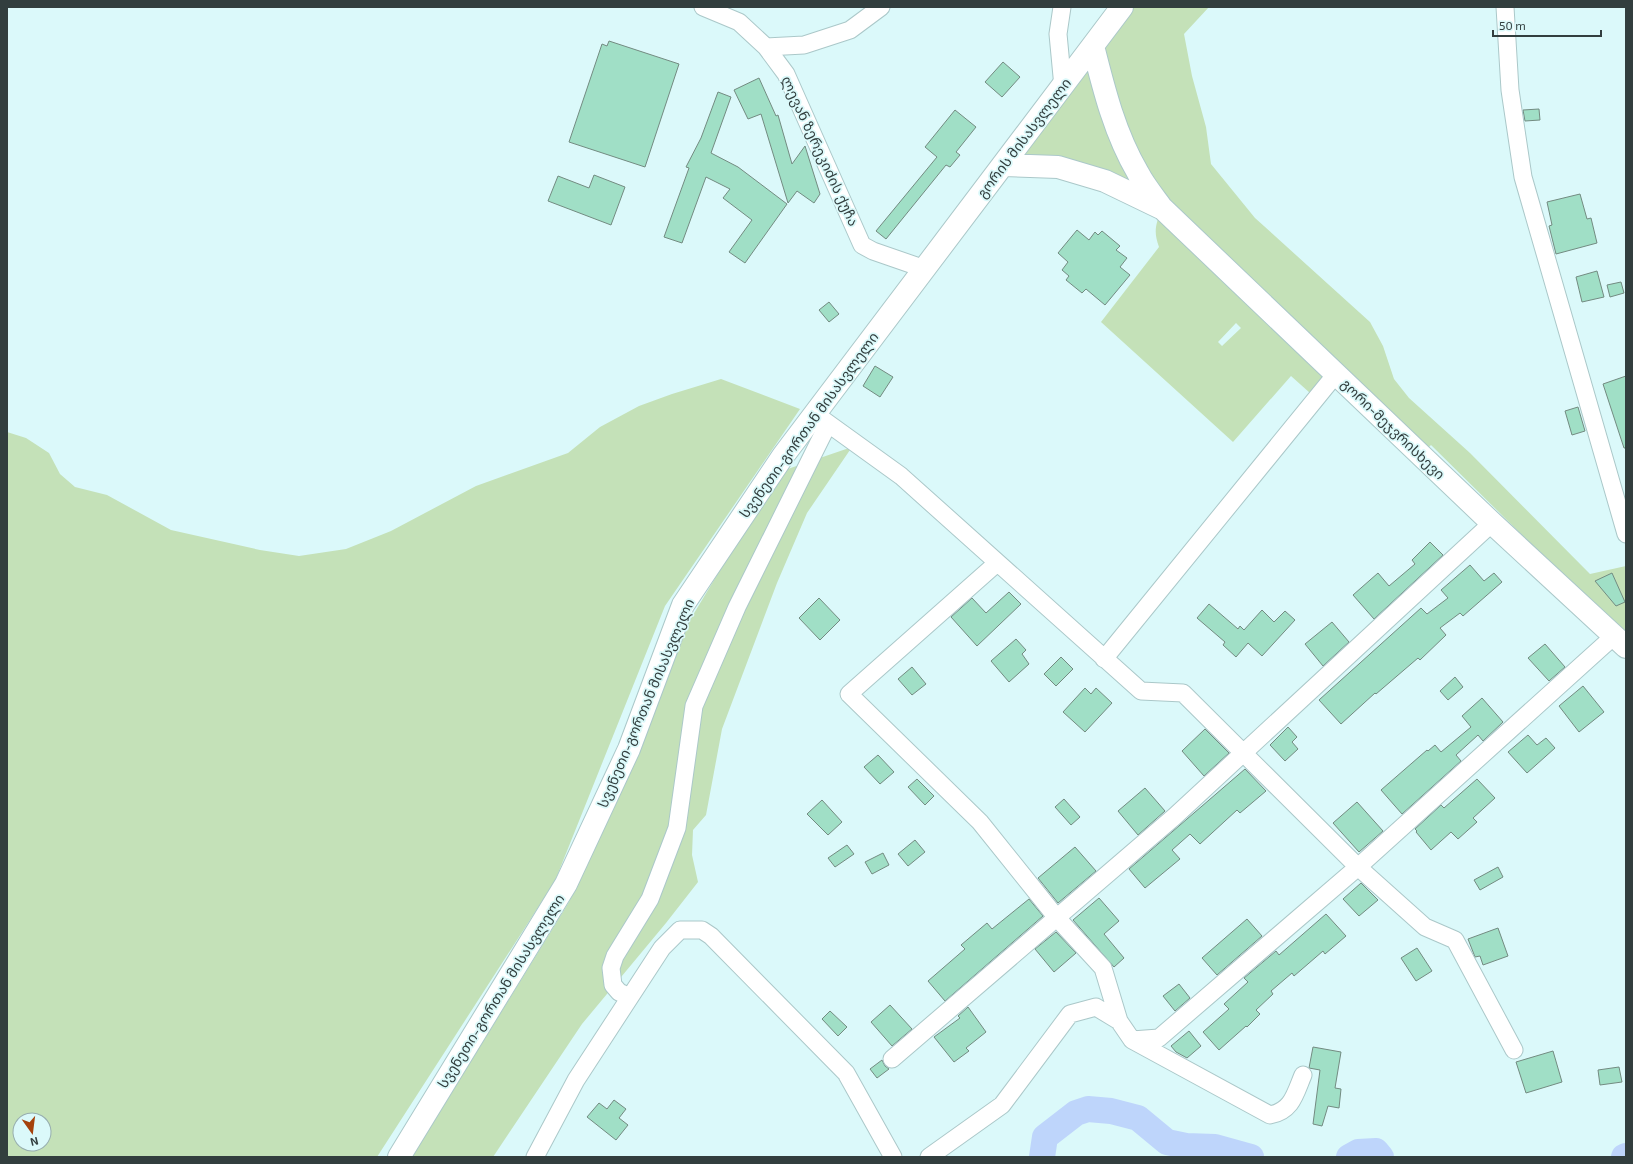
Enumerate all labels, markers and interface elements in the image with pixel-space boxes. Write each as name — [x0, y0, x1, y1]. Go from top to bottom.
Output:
scale bar — [1493, 12, 1601, 38]
text: 50 m — [1499, 18, 1526, 32]
street label: ლევან ზერეკიძის ქუჩა — [777, 73, 863, 229]
street label: გორის მისასვლელი — [973, 74, 1075, 202]
street label: სვენეთი-გორთან მისასვლელი — [736, 329, 882, 521]
street label: გორი-მეჯვრისხევი — [1337, 375, 1449, 483]
street label: სვენეთი-გორთან მისასვლელი — [594, 596, 698, 810]
street label: სვენეთი-გორთან მისასვლელი — [434, 891, 568, 1091]
north arrow — [12, 1112, 52, 1152]
text: N — [29, 1135, 40, 1149]

